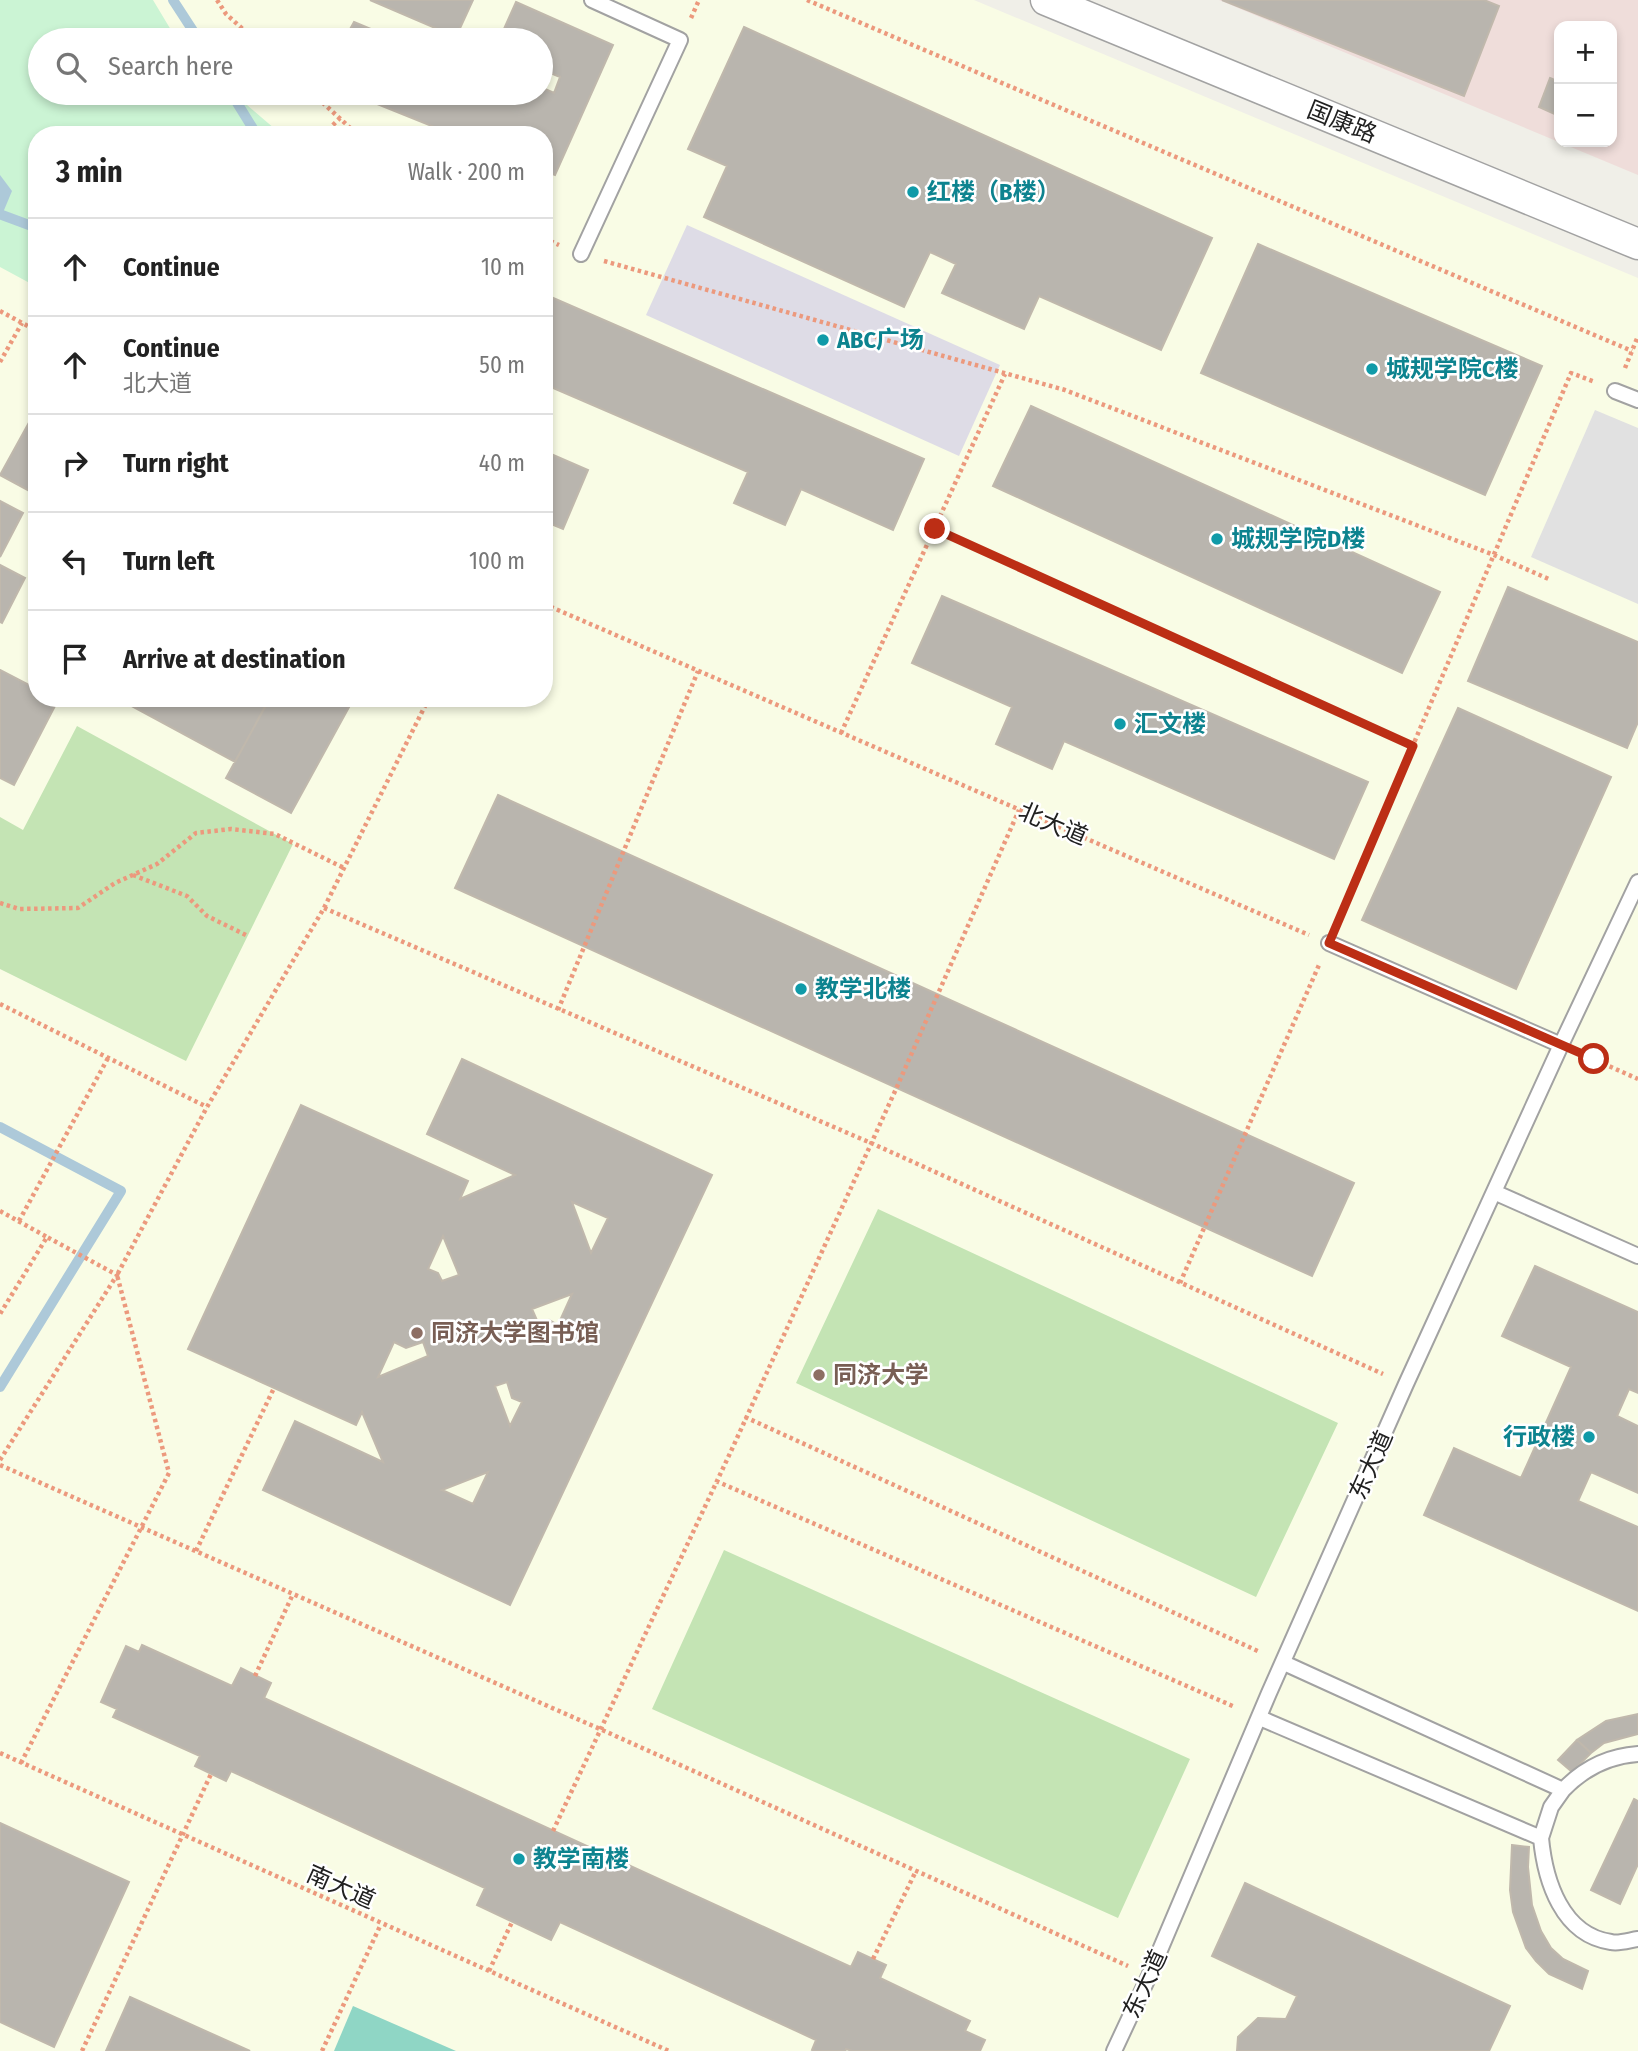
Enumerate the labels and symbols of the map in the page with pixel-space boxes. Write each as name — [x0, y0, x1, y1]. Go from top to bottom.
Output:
street label: 国康路 — [1303, 96, 1381, 148]
place label: 红楼（B楼） — [927, 178, 1060, 206]
marker: 红楼（B楼） — [905, 184, 921, 200]
place label: ABC广场 — [836, 326, 924, 354]
marker: ABC广场 — [815, 332, 831, 348]
place label: 城规学院C楼 — [1386, 355, 1519, 383]
marker: 城规学院C楼 — [1364, 361, 1380, 377]
route end — [919, 513, 950, 544]
place label: 城规学院D楼 — [1231, 525, 1365, 553]
marker: 城规学院D楼 — [1209, 531, 1225, 547]
place label: 汇文楼 — [1134, 710, 1206, 738]
marker: 汇文楼 — [1112, 716, 1128, 732]
street label: 北大道 — [1014, 797, 1092, 851]
place label: 教学北楼 — [815, 975, 911, 1003]
marker: 教学北楼 — [793, 981, 809, 997]
route start — [1578, 1043, 1609, 1074]
place label: 同济大学图书馆 — [431, 1319, 599, 1347]
marker: 同济大学图书馆 — [409, 1325, 425, 1341]
place label: 同济大学 — [833, 1361, 929, 1389]
marker: 同济大学 — [811, 1367, 827, 1383]
place label: 行政楼 — [1503, 1423, 1575, 1451]
street label: 东大道 — [1344, 1426, 1398, 1504]
marker: 行政楼 — [1581, 1429, 1597, 1445]
place label: 教学南楼 — [533, 1845, 629, 1873]
marker: 教学南楼 — [511, 1851, 527, 1867]
street label: 南大道 — [302, 1860, 380, 1914]
street label: 东大道 — [1117, 1945, 1173, 2023]

